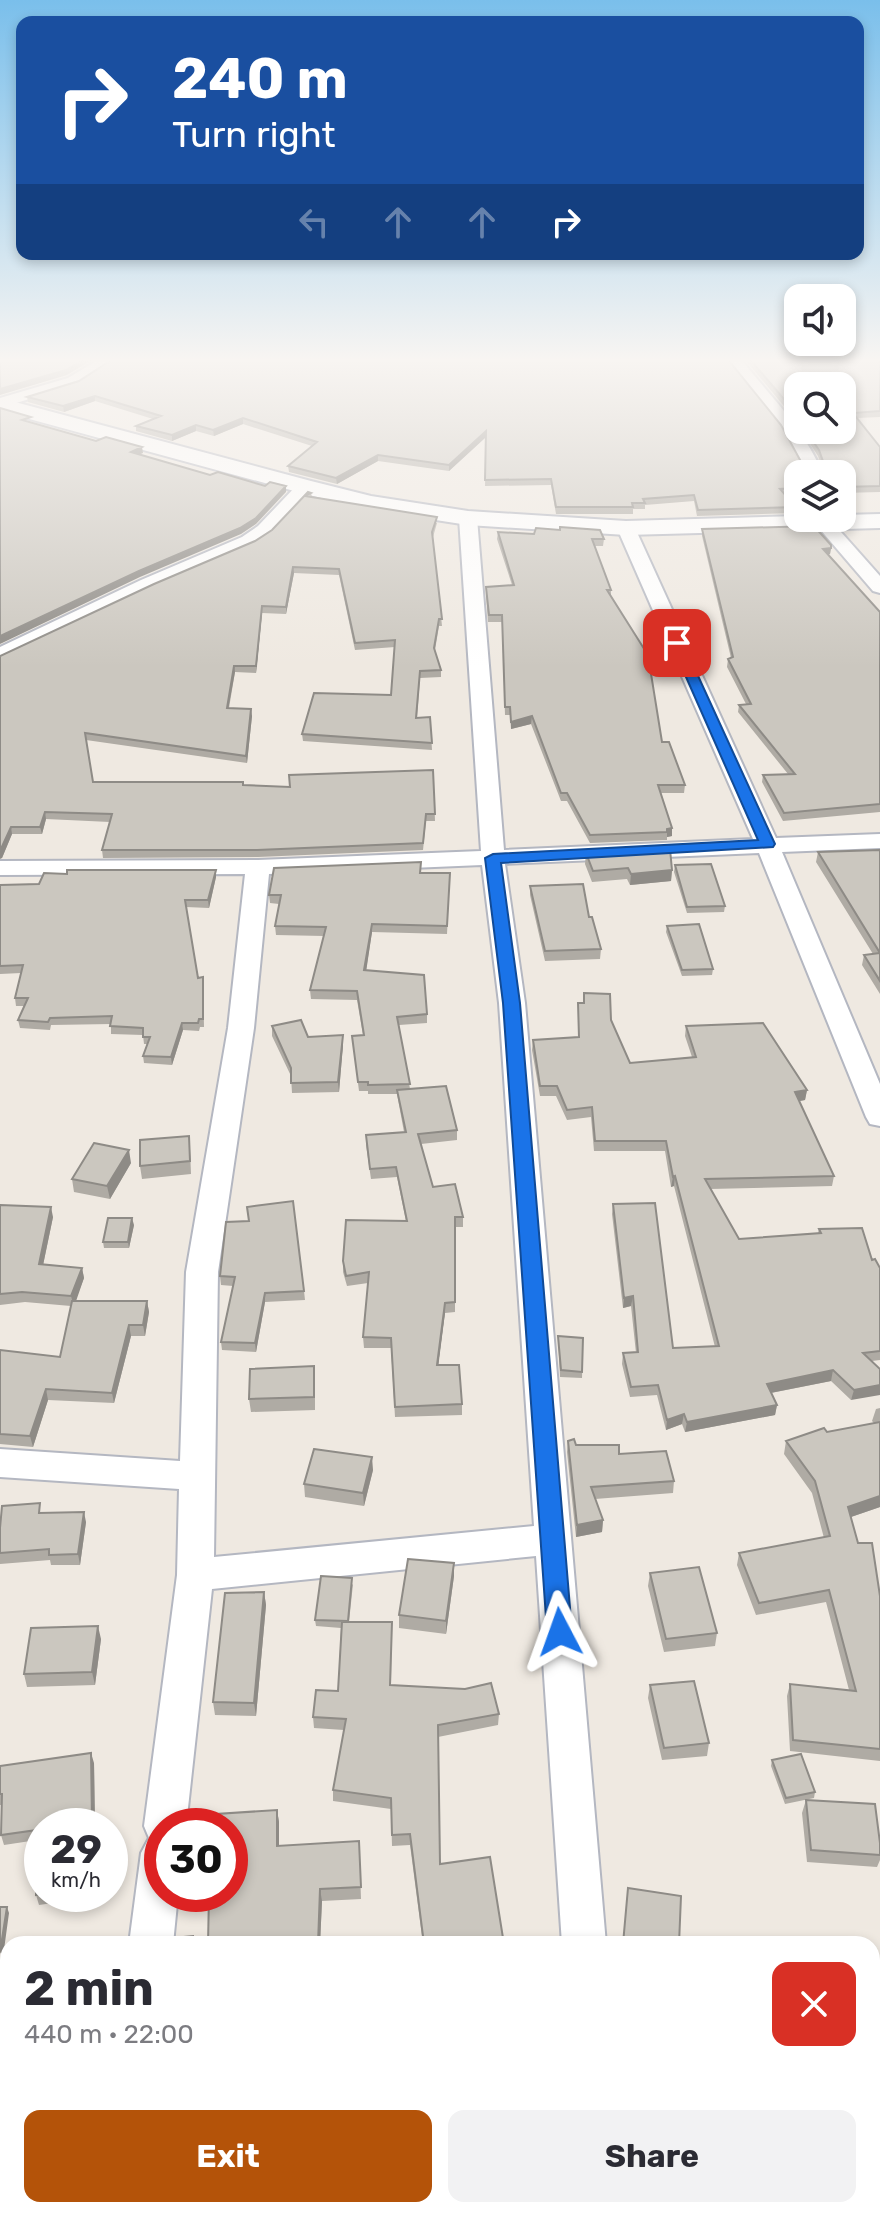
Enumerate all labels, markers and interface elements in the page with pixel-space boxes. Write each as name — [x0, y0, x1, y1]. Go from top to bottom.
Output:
text: 240 m — [172, 46, 348, 112]
icon: right — [40, 48, 144, 152]
text: Turn right — [172, 113, 336, 156]
icon: left — [292, 200, 336, 244]
icon: ahead — [376, 200, 420, 244]
icon: ahead — [460, 200, 504, 244]
icon: right — [544, 200, 588, 244]
map controls — [784, 284, 856, 532]
button: sound — [784, 284, 856, 356]
button: search — [784, 372, 856, 444]
button: layers — [784, 460, 856, 532]
pin — [643, 609, 711, 677]
icon: arrive — [655, 621, 699, 665]
position arrow — [518, 1590, 602, 1674]
speed limit sign: 30 — [144, 1808, 248, 1912]
text: 29 — [50, 1826, 102, 1873]
text: km/h — [51, 1868, 101, 1892]
text: 2 min — [24, 1960, 154, 2017]
button: close — [772, 1962, 856, 2046]
text: 440 m · 22:00 — [24, 2019, 194, 2050]
button: Exit — [24, 2110, 432, 2202]
button: Share — [448, 2110, 856, 2202]

